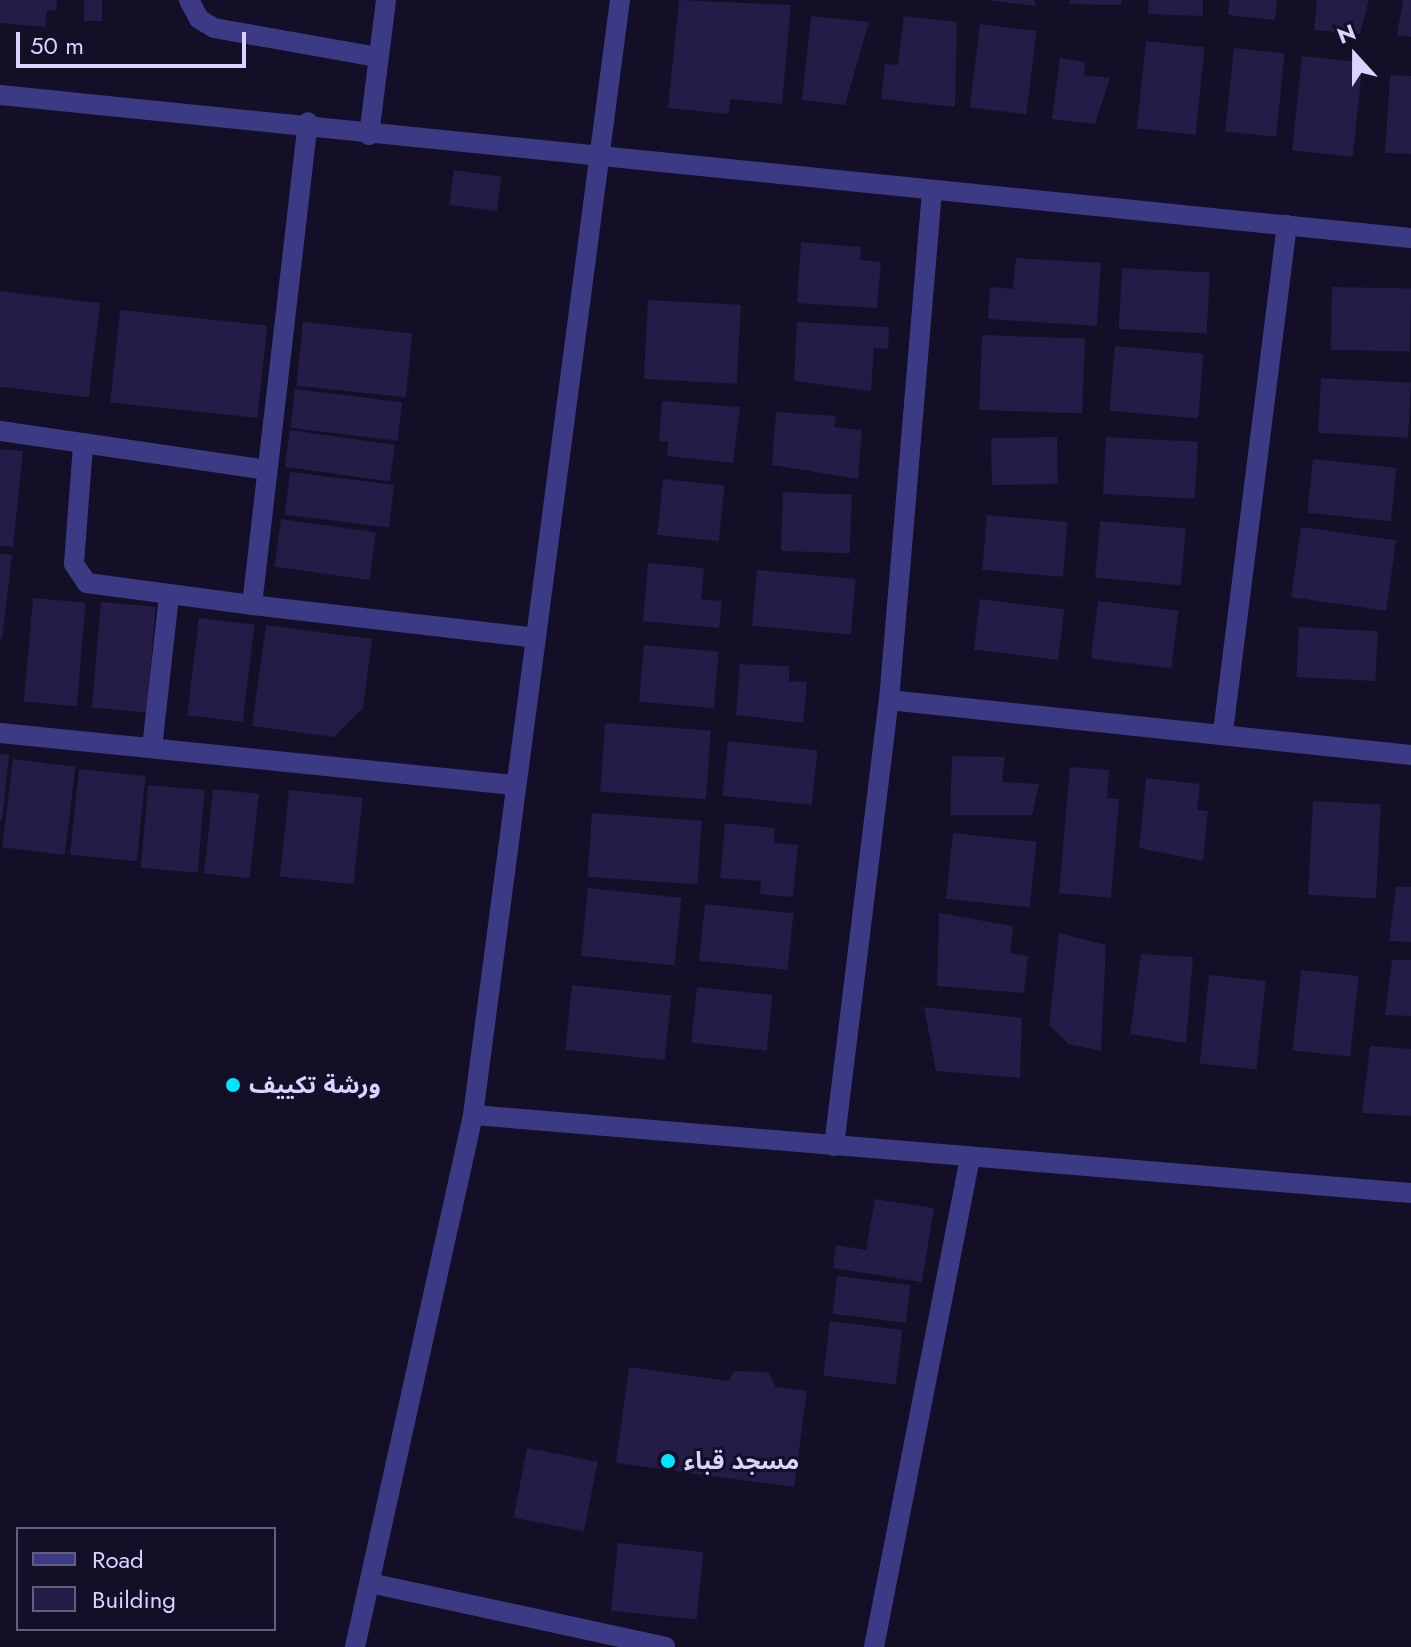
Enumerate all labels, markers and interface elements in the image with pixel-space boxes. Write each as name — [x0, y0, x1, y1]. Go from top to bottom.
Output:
scale bar — [20, 16, 250, 66]
north arrow — [1315, 16, 1395, 96]
text: N — [1333, 16, 1360, 52]
text: 50 m — [30, 28, 84, 63]
place label: ورشة تكييف — [249, 1071, 381, 1099]
marker: ورشة تكييف — [224, 1076, 242, 1094]
place label: مسجد قباء — [684, 1447, 799, 1475]
marker: مسجد قباء — [659, 1452, 677, 1470]
legend — [16, 1527, 276, 1631]
text: Road — [92, 1542, 144, 1577]
text: Building — [92, 1582, 176, 1617]

